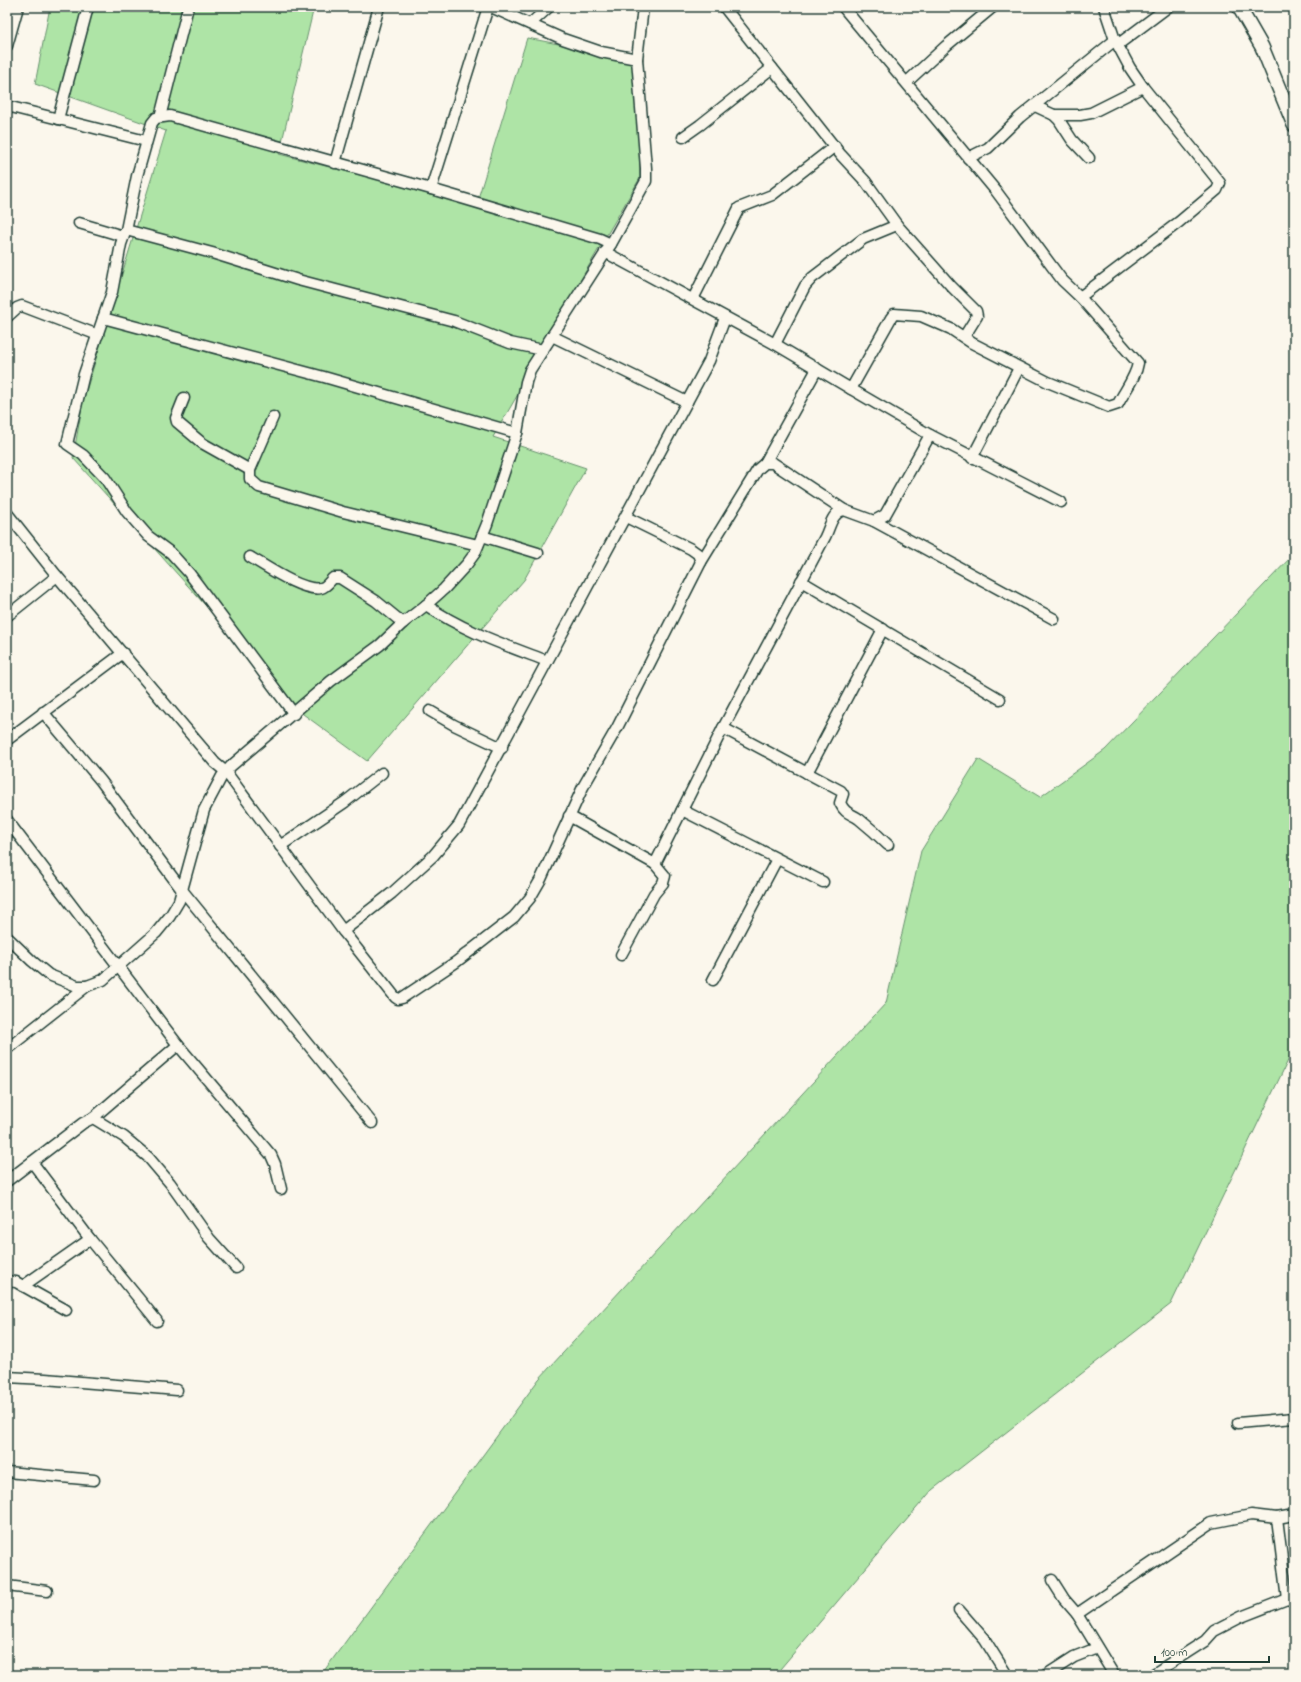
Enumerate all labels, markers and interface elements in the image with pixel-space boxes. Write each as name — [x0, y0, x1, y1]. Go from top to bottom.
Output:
scale bar — [1155, 1638, 1269, 1664]
text: 100 m — [1161, 1644, 1188, 1662]

